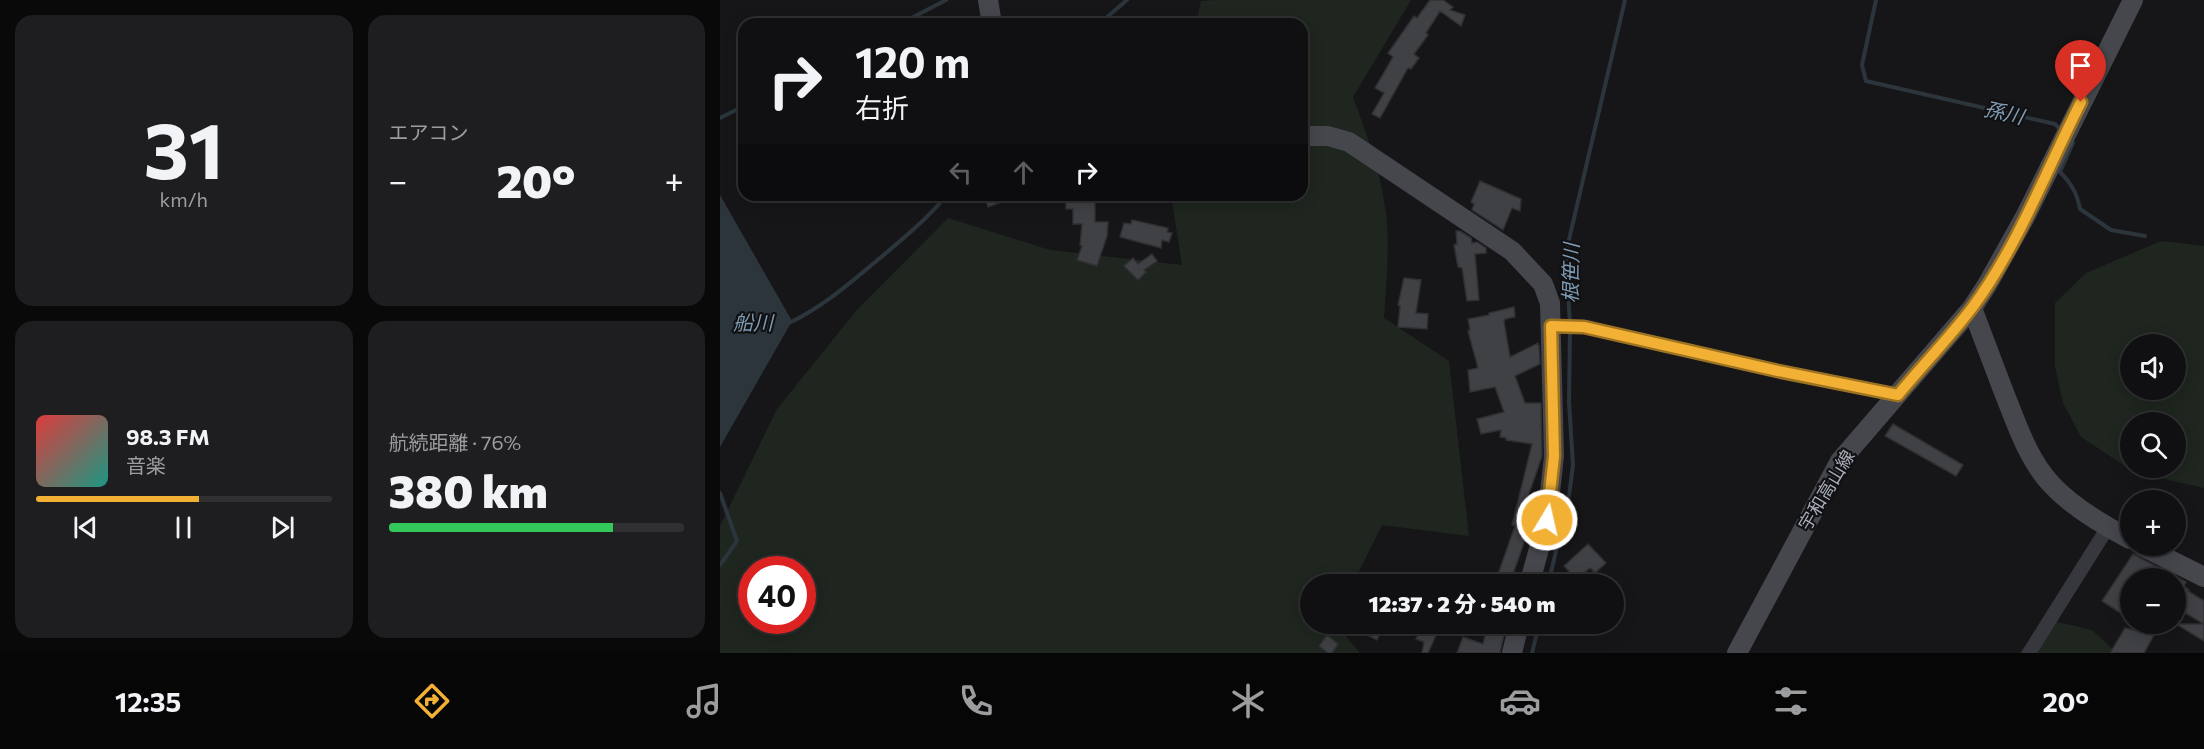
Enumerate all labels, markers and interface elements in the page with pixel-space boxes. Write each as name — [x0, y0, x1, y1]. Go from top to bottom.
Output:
text: 120 m — [855, 35, 970, 87]
pin — [2055, 40, 2106, 102]
icon: right — [756, 42, 834, 120]
icon: arrive — [2064, 49, 2097, 82]
text: 右折 — [855, 91, 909, 124]
water label: 孫川 — [1982, 96, 2028, 129]
text: 31 — [143, 100, 224, 195]
text: エアコン — [389, 120, 469, 144]
text: 20° — [496, 152, 575, 207]
icon: left — [944, 156, 977, 189]
icon: ahead — [1007, 156, 1040, 189]
icon: right — [1070, 156, 1103, 189]
text: − — [389, 159, 407, 200]
text: + — [665, 159, 684, 200]
text: km/h — [159, 187, 208, 211]
water label: 根笹川 — [1557, 241, 1583, 303]
water label: 船川 — [733, 310, 775, 334]
map controls — [2120, 334, 2186, 634]
button: sound — [2120, 334, 2186, 400]
button: search — [2120, 412, 2186, 478]
text: 98.3 FM — [126, 423, 210, 450]
text: 航続距離 · 76% — [389, 430, 521, 454]
street label: 宇和高山線 — [1793, 446, 1859, 534]
text: 音楽 — [126, 453, 166, 477]
text: 380 km — [389, 462, 548, 517]
position arrow — [1515, 488, 1579, 552]
button: + — [2120, 490, 2186, 556]
icon: previous — [69, 511, 102, 544]
icon: pause — [167, 511, 200, 544]
icon: next — [266, 511, 299, 544]
speed limit sign: 40 — [738, 556, 816, 634]
button: − — [2120, 568, 2186, 634]
text: 12:37 · 2 分 · 540 m — [1369, 590, 1555, 617]
icon: directions — [411, 680, 453, 722]
icon: music — [683, 680, 725, 722]
icon: phone — [955, 680, 997, 722]
icon: climate — [1227, 680, 1269, 722]
icon: car — [1499, 680, 1541, 722]
icon: filters — [1770, 680, 1812, 722]
text: 12:35 — [115, 685, 181, 718]
text: 20° — [2042, 685, 2089, 718]

